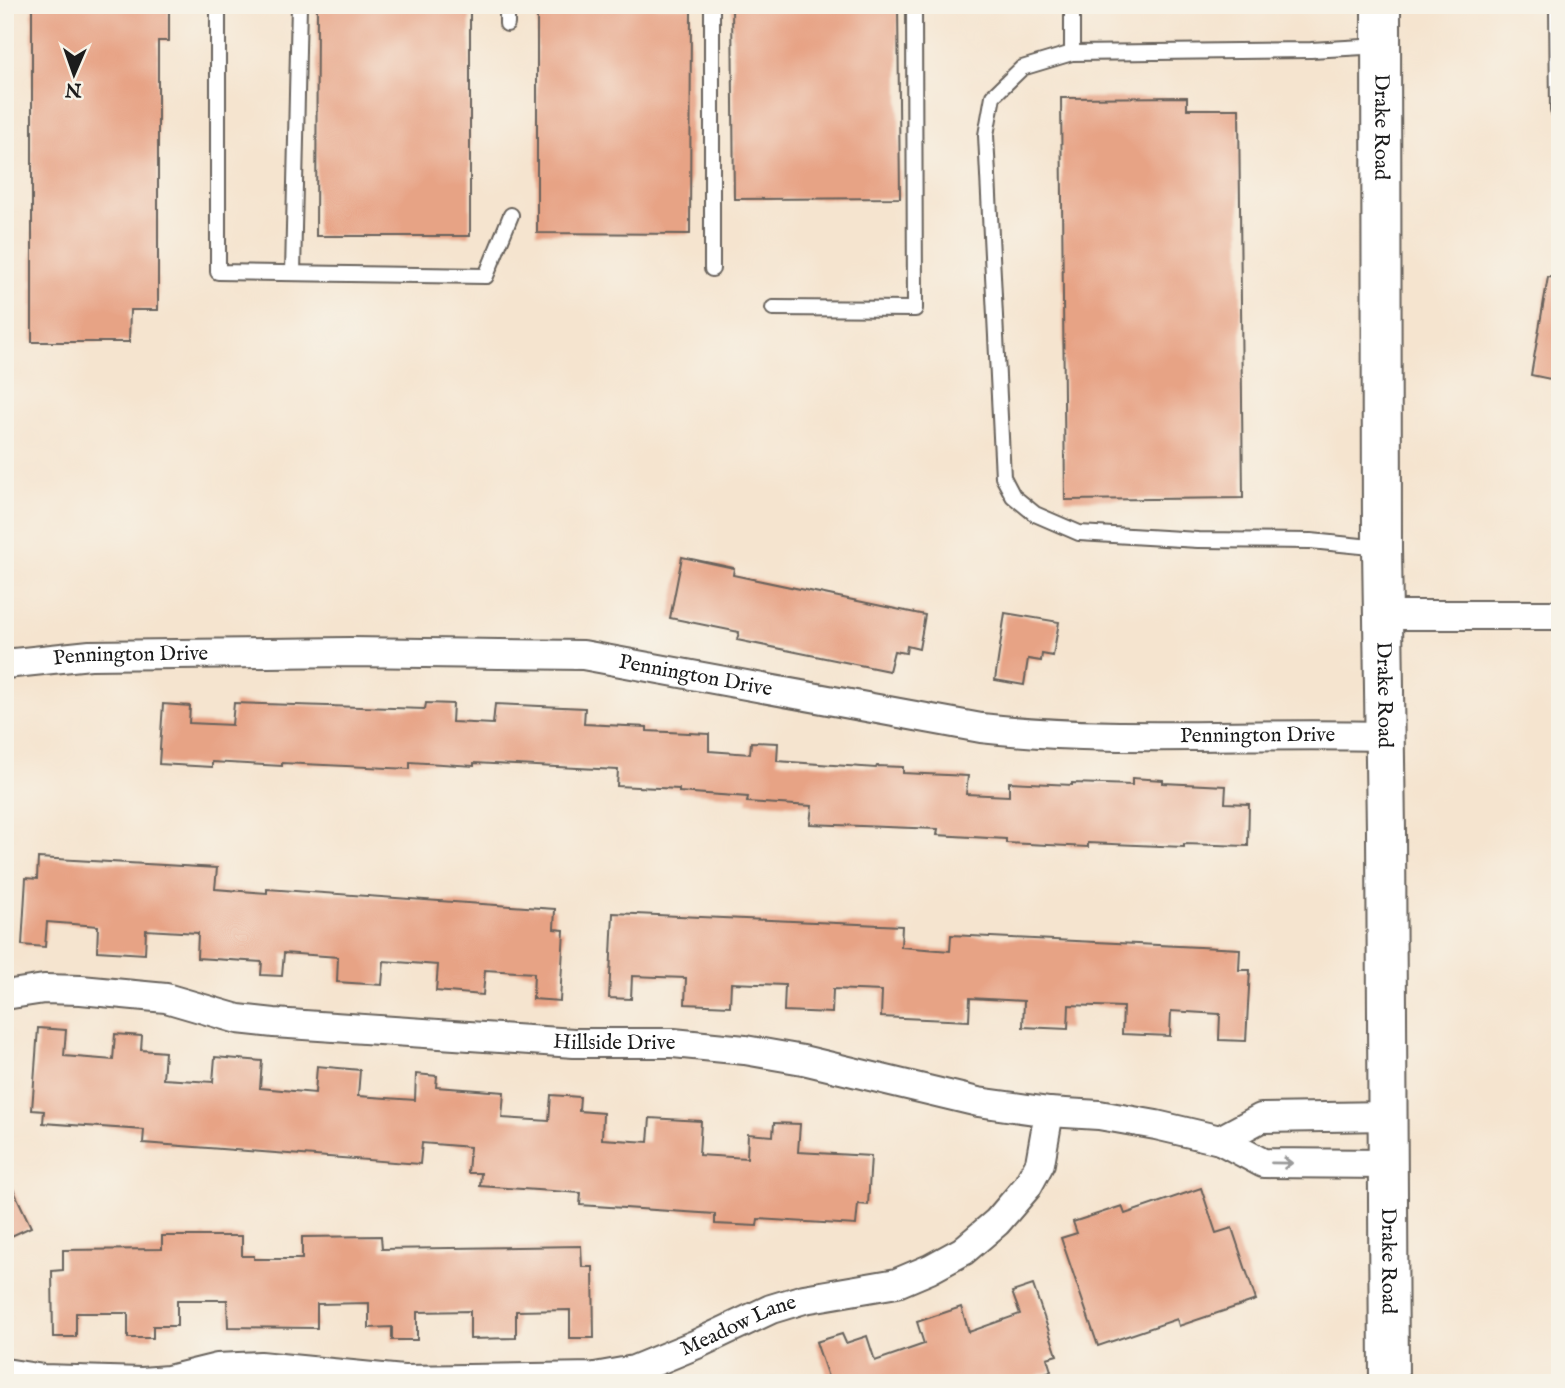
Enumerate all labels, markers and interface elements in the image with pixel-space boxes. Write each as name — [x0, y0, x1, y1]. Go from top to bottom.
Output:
north arrow — [38, 38, 108, 108]
street label: Drake Road — [1368, 74, 1395, 181]
text: N — [64, 77, 83, 101]
street label: Pennington Drive — [52, 640, 209, 672]
street label: Drake Road — [1370, 642, 1398, 749]
street label: Pennington Drive — [617, 648, 775, 703]
street label: Pennington Drive — [1180, 722, 1336, 750]
street label: Hillside Drive — [552, 1028, 676, 1057]
one-way arrow — [1270, 1157, 1293, 1170]
street label: Drake Road — [1375, 1208, 1402, 1315]
street label: Meadow Lane — [677, 1289, 800, 1363]

